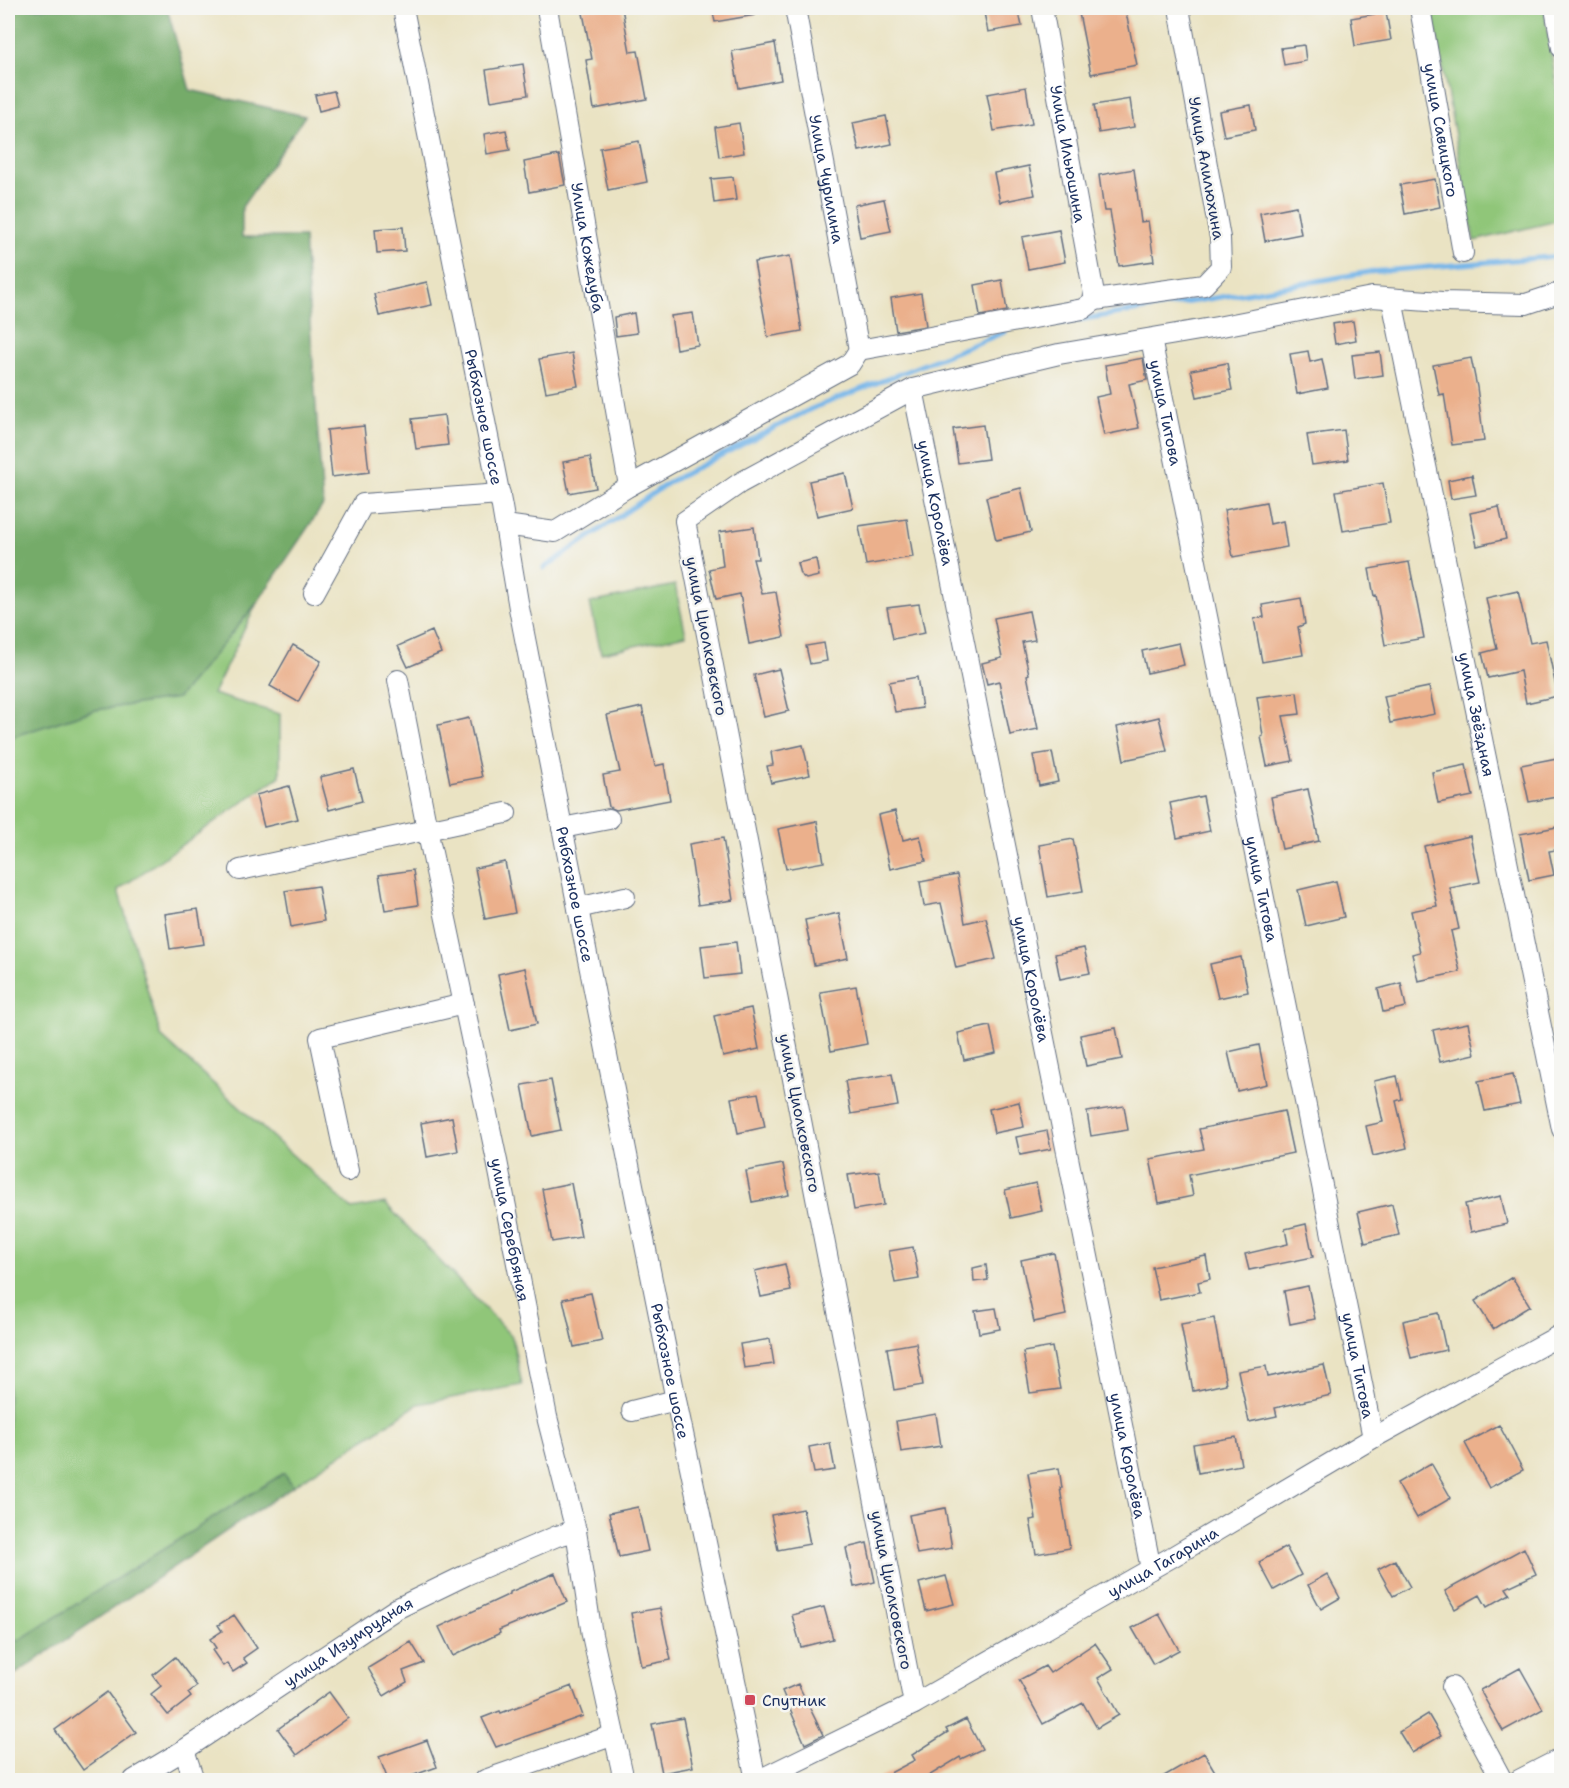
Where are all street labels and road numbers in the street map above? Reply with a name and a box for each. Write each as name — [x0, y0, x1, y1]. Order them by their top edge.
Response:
street label: улица Савицкого — [1419, 61, 1463, 199]
street label: Улица Ильюшина — [1045, 83, 1091, 224]
street label: Улица Алилюхина — [1184, 95, 1229, 241]
street label: Улица Чурилина — [804, 113, 849, 245]
street label: Улица Кожедуба — [566, 181, 609, 314]
street label: Рыбхозное шоссе — [460, 347, 507, 487]
street label: улица Титова — [1144, 358, 1186, 468]
street label: улица Королёва — [913, 438, 958, 568]
street label: улица Циолковского — [681, 555, 732, 717]
street label: улица Звёздная — [1453, 650, 1500, 779]
street label: Рыбхозное шоссе — [551, 825, 598, 964]
street label: улица Титова — [1241, 834, 1283, 944]
street label: улица Королёва — [1009, 914, 1054, 1044]
street label: улица Циолковского — [774, 1032, 825, 1194]
street label: улица Серебряная — [486, 1156, 534, 1303]
street label: Рыбхозное шоссе — [646, 1301, 694, 1441]
street label: улица Титова — [1337, 1310, 1379, 1420]
street label: улица Королёва — [1105, 1391, 1151, 1520]
street label: улица Циолковского — [866, 1509, 917, 1671]
street label: улица Гагарина — [1104, 1522, 1222, 1603]
street label: улица Изумрудная — [279, 1592, 417, 1692]

